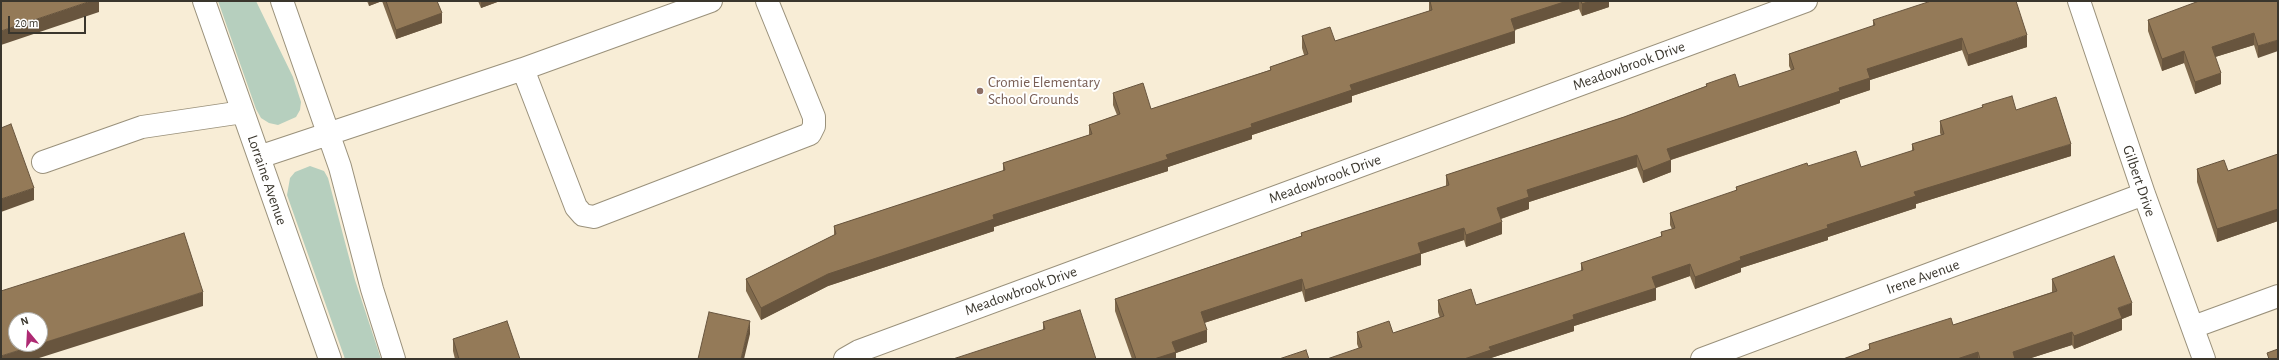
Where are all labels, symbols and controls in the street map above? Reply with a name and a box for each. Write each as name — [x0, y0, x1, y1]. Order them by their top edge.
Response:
scale bar — [10, 8, 88, 34]
text: 20 m — [15, 17, 38, 29]
street label: Meadowbrook Drive — [1570, 37, 1688, 95]
place label: Cromie Elementary School Grounds — [988, 73, 1100, 108]
marker: Cromie Elementary School Grounds — [975, 86, 985, 96]
street label: Lorraine Avenue — [243, 133, 291, 227]
street label: Gilbert Drive — [2118, 143, 2160, 219]
street label: Meadowbrook Drive — [1266, 150, 1384, 208]
street label: Irene Avenue — [1884, 255, 1962, 299]
street label: Meadowbrook Drive — [962, 262, 1080, 320]
north arrow — [8, 312, 48, 352]
text: N — [19, 315, 30, 327]

